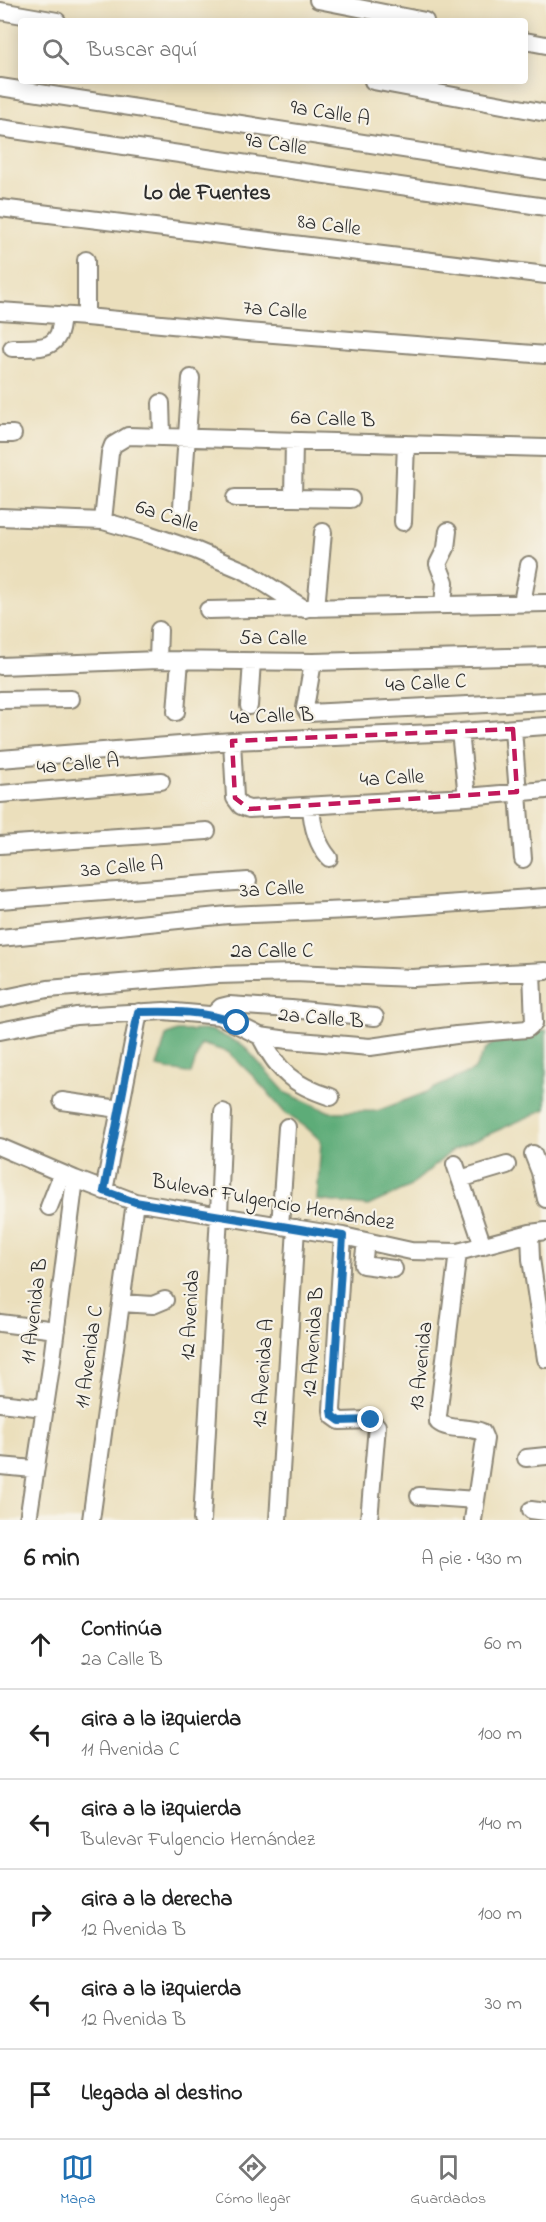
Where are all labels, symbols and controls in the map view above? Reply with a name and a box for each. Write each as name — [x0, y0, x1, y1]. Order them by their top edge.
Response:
search box — [18, 18, 528, 84]
icon: search — [39, 35, 72, 68]
text: Buscar aquí — [87, 35, 197, 67]
street label: 9a Calle A — [288, 93, 372, 135]
street label: 9a Calle — [243, 126, 309, 164]
district label: Lo de Fuentes — [143, 178, 271, 210]
street label: 8a Calle — [296, 207, 363, 245]
street label: 7a Calle — [242, 293, 309, 329]
street label: 6a Calle B — [290, 404, 376, 436]
street label: 6a Calle — [131, 493, 203, 542]
street label: 5a Calle — [239, 623, 308, 655]
street label: 4a Calle C — [385, 667, 467, 701]
street label: 4a Calle B — [230, 701, 314, 733]
street label: 4a Calle A — [35, 746, 121, 784]
street label: 4a Calle — [359, 762, 426, 796]
street label: 3a Calle A — [79, 849, 165, 887]
street label: 3a Calle — [239, 873, 306, 907]
street label: 2a Calle C — [230, 937, 314, 967]
street label: 2a Calle B — [277, 1000, 365, 1038]
route start — [223, 1009, 249, 1035]
street label: Bulevar Fulgencio Hernández — [148, 1167, 397, 1241]
street label: 11 Avenida B — [14, 1256, 56, 1366]
street label: 12 Avenida — [174, 1269, 208, 1361]
street label: 12 Avenida B — [295, 1286, 333, 1398]
street label: 11 Avenida C — [68, 1304, 112, 1410]
street label: 12 Avenida A — [245, 1318, 283, 1428]
street label: 13 Avenida — [402, 1320, 442, 1412]
route end — [357, 1406, 383, 1432]
text: 6 min — [24, 1540, 80, 1578]
text: A pie · 430 m — [421, 1545, 522, 1574]
text: Continúa — [81, 1614, 162, 1646]
icon: ahead — [24, 1628, 57, 1661]
text: 60 m — [484, 1630, 522, 1659]
text: 2a Calle B — [81, 1646, 163, 1675]
text: Gira a la izquierda — [81, 1704, 241, 1736]
icon: left — [24, 1718, 57, 1751]
text: 100 m — [478, 1720, 522, 1749]
text: 11 Avenida C — [81, 1736, 180, 1765]
text: Gira a la izquierda — [81, 1794, 241, 1826]
icon: left — [24, 1808, 57, 1841]
text: 140 m — [478, 1810, 522, 1839]
text: Bulevar Fulgencio Hernández — [81, 1826, 315, 1855]
text: Gira a la derecha — [81, 1884, 232, 1916]
icon: right — [24, 1898, 57, 1931]
text: 100 m — [478, 1900, 522, 1929]
text: 12 Avenida B — [81, 1916, 186, 1945]
text: Gira a la izquierda — [81, 1974, 241, 2006]
icon: left — [24, 1988, 57, 2021]
text: 30 m — [485, 1990, 522, 2019]
text: 12 Avenida B — [81, 2006, 186, 2035]
icon: arrive — [24, 2078, 57, 2111]
text: Llegada al destino — [81, 2078, 242, 2110]
tab: Mapa — [60, 2151, 96, 2211]
tab: Cómo llegar — [215, 2151, 291, 2211]
tab: Guardados — [410, 2151, 486, 2211]

